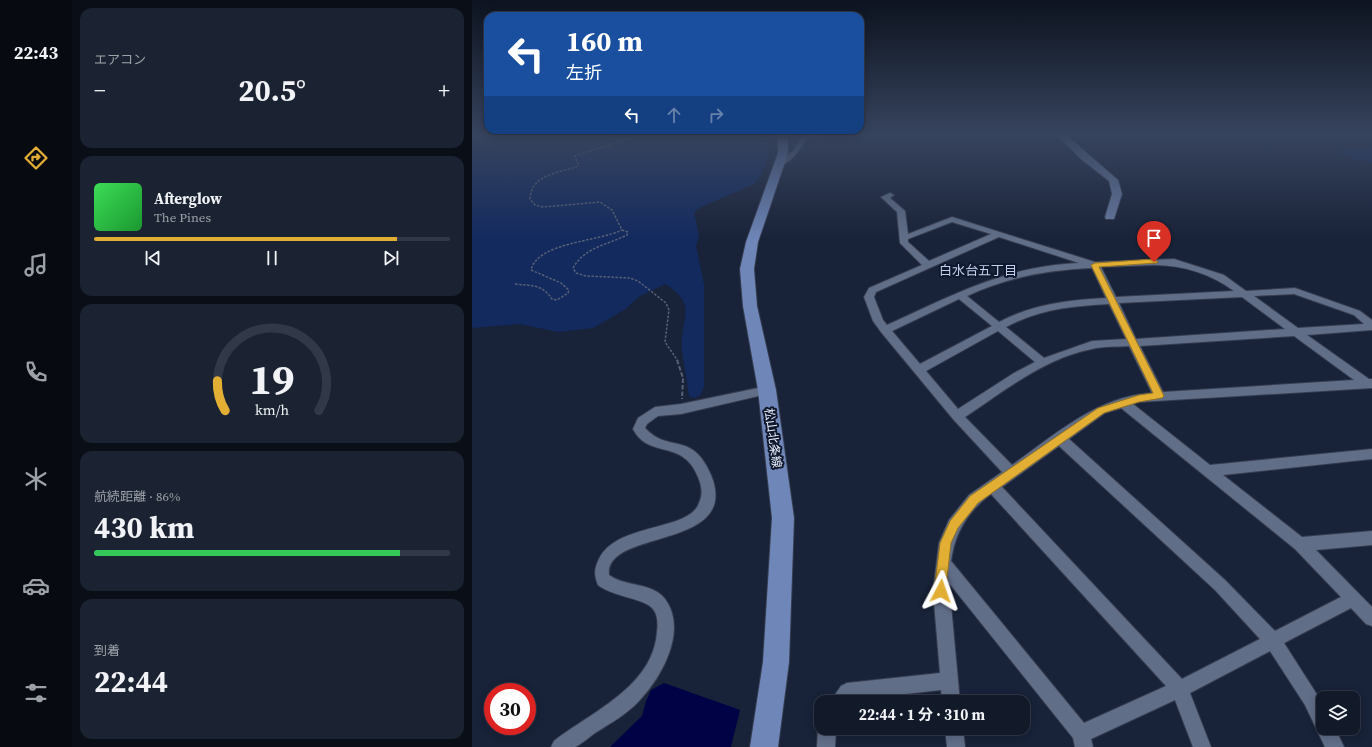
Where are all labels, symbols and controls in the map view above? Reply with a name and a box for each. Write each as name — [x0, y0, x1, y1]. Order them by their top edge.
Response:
text: 160 m — [566, 22, 643, 60]
icon: left — [500, 28, 552, 80]
text: 22:43 — [14, 40, 58, 65]
text: エアコン — [94, 51, 146, 68]
text: 左折 — [566, 60, 602, 85]
text: 20.5° — [238, 70, 306, 111]
text: − — [94, 75, 106, 105]
text: + — [438, 75, 450, 105]
icon: left — [621, 104, 643, 126]
icon: ahead — [663, 104, 685, 126]
icon: right — [705, 104, 727, 126]
icon: directions — [22, 144, 50, 172]
text: Afterglow — [154, 188, 222, 209]
text: The Pines — [154, 209, 211, 226]
pin — [1137, 221, 1171, 262]
icon: arrive — [1143, 227, 1165, 249]
icon: previous — [142, 247, 164, 269]
icon: pause — [261, 247, 283, 269]
icon: next — [380, 247, 402, 269]
icon: music — [22, 251, 50, 279]
district label: 白水台五丁目 — [939, 262, 1017, 279]
text: 19 — [249, 351, 295, 408]
icon: phone — [22, 358, 50, 386]
text: km/h — [255, 400, 289, 420]
street label: 松山北条線 — [761, 407, 785, 469]
icon: climate — [22, 465, 50, 493]
text: 航続距離 · 86% — [94, 488, 180, 505]
text: 430 km — [94, 507, 194, 548]
position arrow — [920, 570, 962, 612]
icon: car — [22, 572, 50, 600]
text: 到着 — [94, 642, 120, 659]
text: 22:44 — [94, 661, 168, 702]
icon: filters — [22, 679, 50, 707]
speed limit sign: 30 — [484, 683, 536, 735]
map controls — [1316, 691, 1360, 735]
button: layers — [1316, 691, 1360, 735]
text: 22:44 · 1 分 · 310 m — [859, 704, 985, 725]

